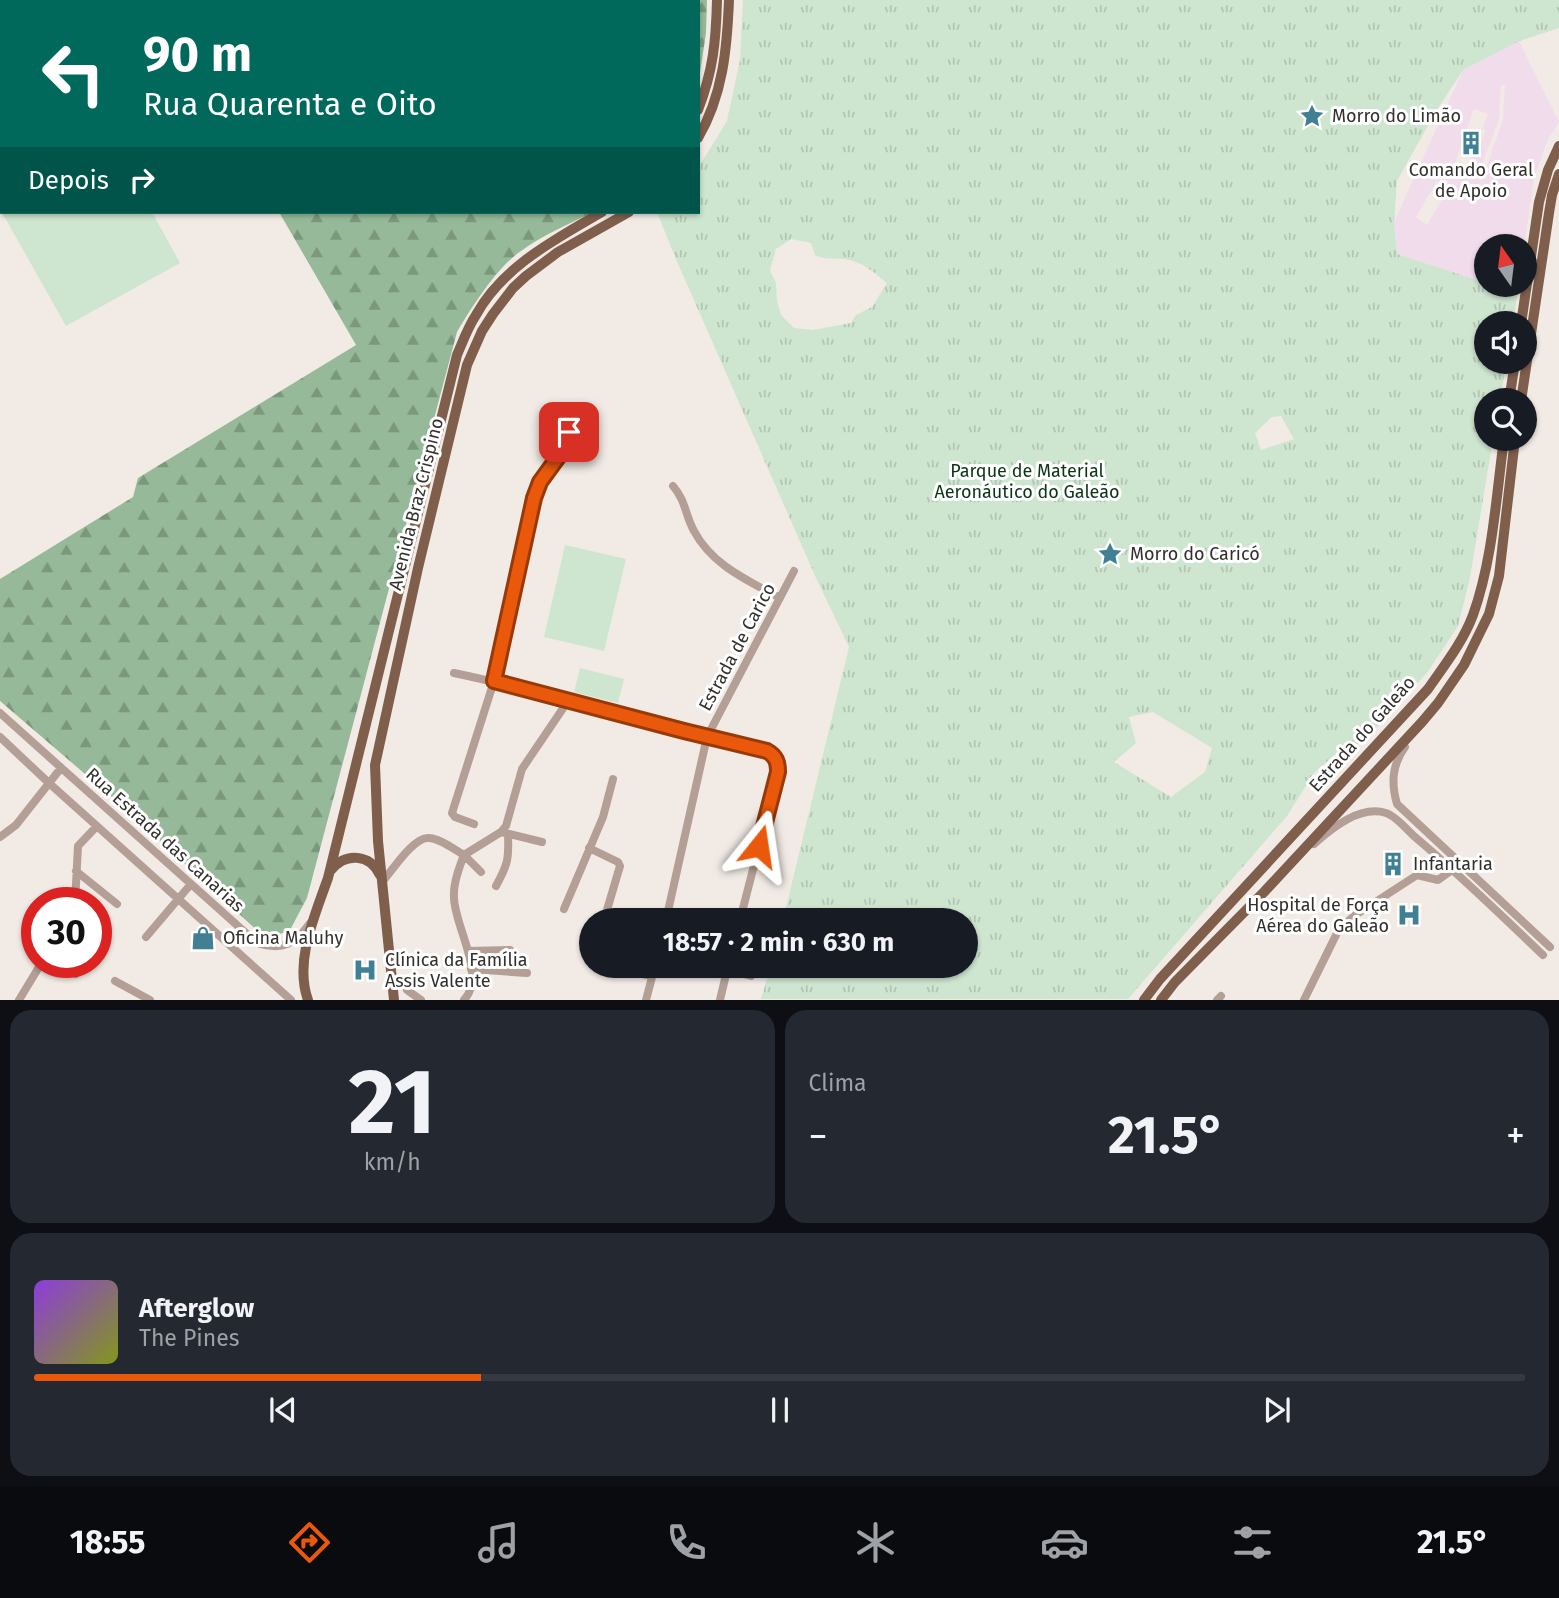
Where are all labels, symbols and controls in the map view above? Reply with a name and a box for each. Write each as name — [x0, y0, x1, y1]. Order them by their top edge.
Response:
text: 90 m — [143, 25, 252, 84]
icon: left — [28, 28, 119, 119]
text: Rua Quarenta e Oito — [143, 85, 437, 123]
place icon: Morro do Limão — [1298, 102, 1326, 130]
place label: Morro do Limão — [1332, 105, 1461, 127]
building icon: Comando Geral de Apoio — [1457, 129, 1485, 157]
place label: Comando Geral de Apoio — [1409, 159, 1533, 202]
icon: right — [123, 161, 161, 199]
text: Depois — [28, 165, 109, 196]
north arrow — [1474, 234, 1536, 298]
map controls — [1474, 234, 1537, 451]
button: sound — [1474, 311, 1537, 374]
button: search — [1474, 388, 1537, 451]
pin — [539, 402, 599, 462]
icon: arrive — [550, 413, 588, 451]
street label: Avenida Braz Crispino — [384, 416, 448, 592]
park label: Parque de Material Aeronáutico do Galeão — [934, 460, 1120, 503]
place icon: Morro do Caricó — [1096, 540, 1124, 568]
place label: Morro do Caricó — [1130, 543, 1260, 565]
street label: Estrada de Carico — [694, 579, 780, 715]
street label: Estrada do Galeão — [1304, 672, 1420, 796]
street label: Rua Estrada das Canarias — [81, 763, 249, 917]
position arrow — [722, 809, 796, 883]
building icon: Infantaria — [1379, 850, 1407, 878]
place label: Infantaria — [1413, 853, 1493, 875]
speed limit sign: 30 — [21, 887, 112, 978]
place label: Hospital de Força Aérea do Galeão — [1247, 894, 1389, 937]
hospital icon: Hospital de Força Aérea do Galeão — [1395, 901, 1423, 929]
shop icon: Oficina Maluhy — [189, 924, 217, 952]
place label: Oficina Maluhy — [223, 927, 343, 949]
text: 18:57 · 2 min · 630 m — [663, 927, 894, 958]
place label: Clínica da Família Assis Valente — [385, 949, 528, 992]
hospital icon: Clínica da Família Assis Valente — [351, 956, 379, 984]
text: 21 — [349, 1048, 436, 1157]
text: Clima — [809, 1069, 867, 1097]
text: 21.5° — [1108, 1104, 1225, 1167]
text: − — [809, 1113, 828, 1159]
text: + — [1506, 1113, 1525, 1159]
text: km/h — [364, 1148, 421, 1176]
text: Afterglow — [139, 1293, 254, 1324]
text: The Pines — [139, 1324, 240, 1352]
icon: previous — [264, 1391, 302, 1429]
icon: pause — [761, 1391, 799, 1429]
icon: next — [1258, 1391, 1296, 1429]
icon: directions — [285, 1518, 334, 1567]
icon: music — [474, 1518, 523, 1567]
icon: phone — [662, 1518, 711, 1567]
icon: climate — [851, 1518, 900, 1567]
icon: car — [1040, 1518, 1089, 1567]
icon: filters — [1228, 1518, 1277, 1567]
text: 18:55 — [70, 1523, 145, 1561]
text: 21.5° — [1417, 1523, 1489, 1561]

